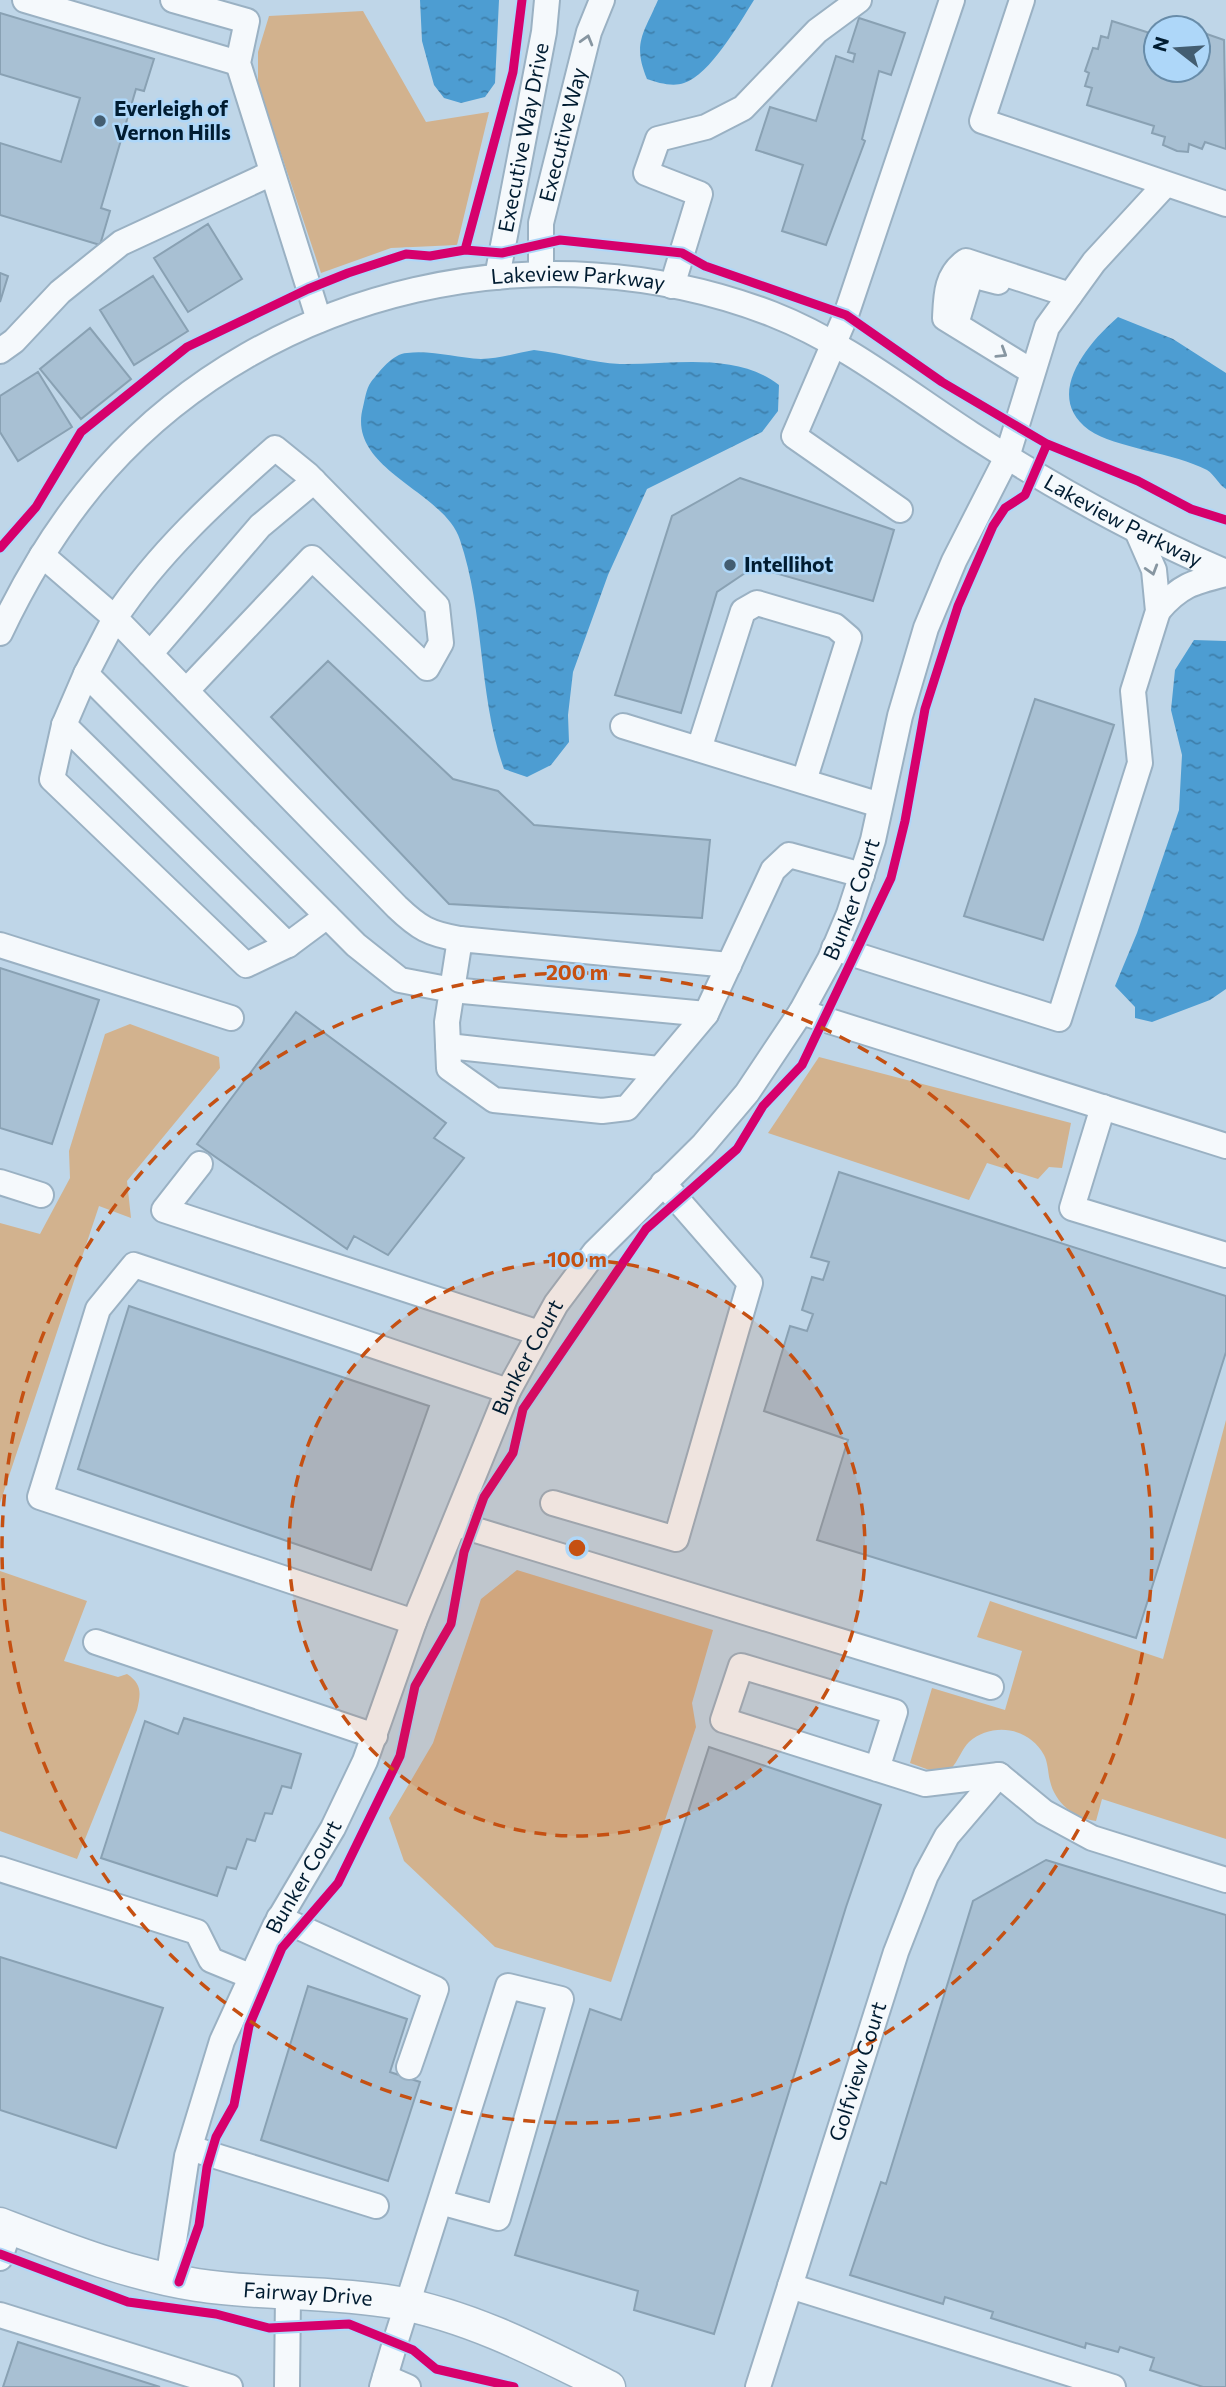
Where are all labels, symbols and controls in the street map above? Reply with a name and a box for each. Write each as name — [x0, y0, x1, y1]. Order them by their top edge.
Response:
north arrow — [1142, 14, 1212, 84]
one-way arrow — [579, 34, 593, 46]
text: N — [1147, 34, 1173, 54]
street label: Executive Way Drive — [492, 40, 553, 234]
street label: Executive Way — [533, 64, 591, 204]
place label: Everleigh of Vernon Hills — [114, 95, 231, 144]
marker: Everleigh of Vernon Hills — [92, 113, 108, 129]
street label: Lakeview Parkway — [490, 260, 667, 295]
one-way arrow — [994, 344, 1007, 357]
street label: Lakeview Parkway — [1040, 468, 1207, 571]
place label: Intellihot — [744, 551, 834, 576]
marker: Intellihot — [722, 557, 738, 573]
one-way arrow — [1143, 563, 1158, 575]
street label: Bunker Court — [817, 835, 884, 963]
text: 200 m — [546, 959, 608, 984]
text: 100 m — [547, 1246, 607, 1271]
street label: Bunker Court — [486, 1294, 567, 1418]
centre of rings — [565, 1536, 589, 1560]
street label: Bunker Court — [259, 1816, 346, 1937]
street label: Golfview Court — [823, 1998, 891, 2144]
street label: Fairway Drive — [243, 2276, 374, 2310]

